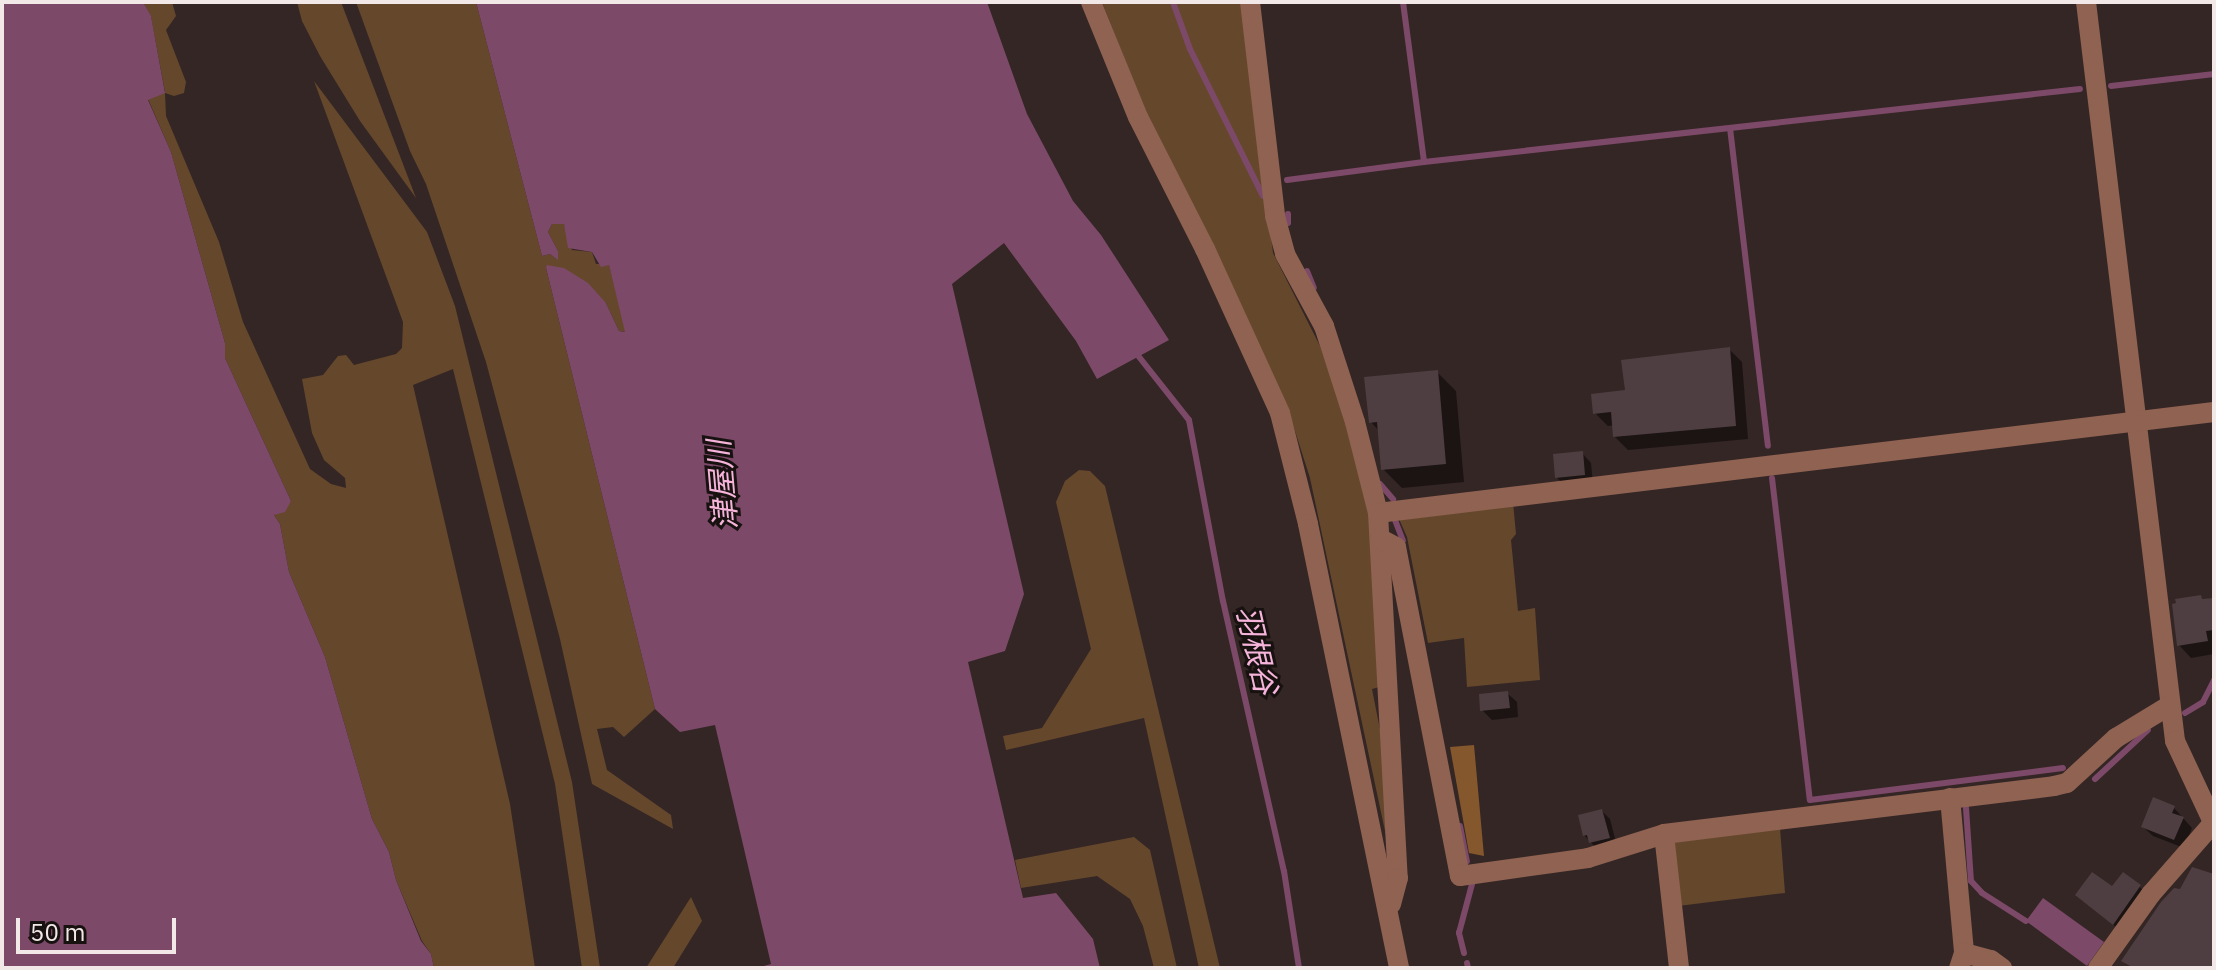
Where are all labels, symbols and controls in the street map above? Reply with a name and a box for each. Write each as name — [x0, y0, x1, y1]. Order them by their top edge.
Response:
water label: 津屋川 — [700, 439, 744, 531]
water label: 羽根谷 — [1229, 602, 1285, 698]
scale bar — [20, 902, 180, 952]
text: 50 m — [30, 916, 85, 948]

